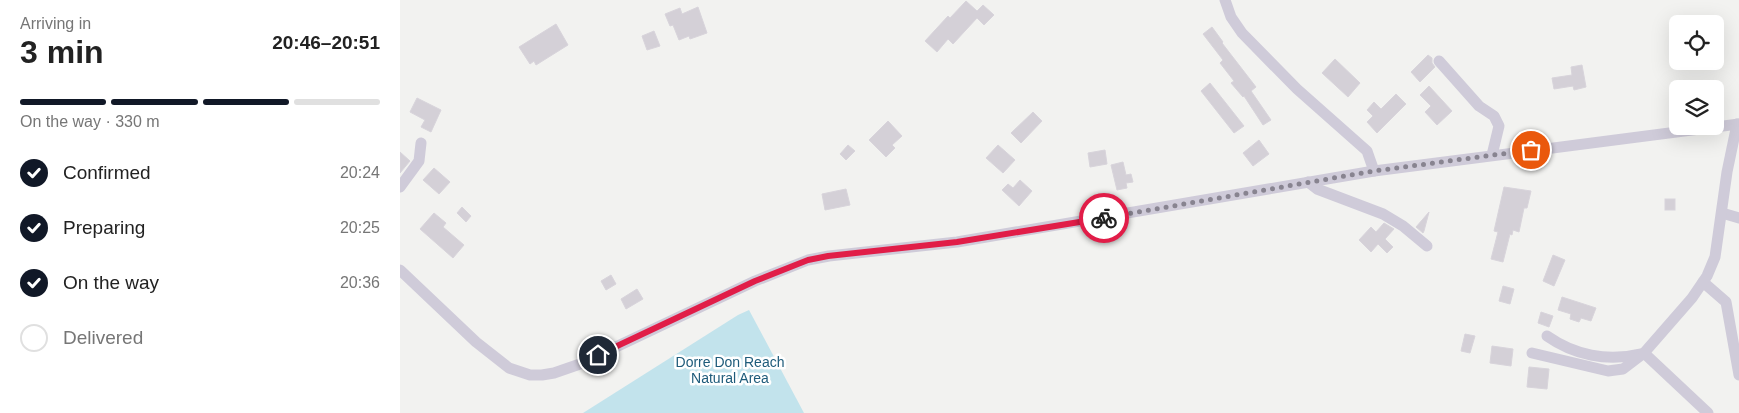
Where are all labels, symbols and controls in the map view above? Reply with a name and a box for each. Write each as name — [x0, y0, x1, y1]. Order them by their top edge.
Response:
text: Arriving in — [20, 15, 91, 32]
map controls — [1669, 15, 1724, 135]
button: locate — [1669, 15, 1724, 70]
text: 20:46–20:51 — [272, 32, 380, 53]
text: 3 min — [20, 34, 104, 70]
button: layers — [1669, 80, 1724, 135]
text: On the way · 330 m — [20, 113, 160, 130]
pin — [1510, 129, 1552, 171]
icon: bag — [1517, 136, 1545, 164]
icon: check — [20, 159, 48, 187]
text: Confirmed — [63, 162, 151, 183]
text: 20:24 — [340, 164, 380, 181]
courier — [1079, 193, 1129, 243]
icon: bike — [1090, 204, 1118, 232]
icon: check — [20, 214, 48, 242]
text: Preparing — [63, 217, 145, 238]
text: 20:25 — [340, 219, 380, 236]
icon: check — [20, 269, 48, 297]
text: On the way — [63, 272, 159, 293]
text: 20:36 — [340, 274, 380, 291]
text: Delivered — [63, 327, 143, 348]
pin — [577, 334, 619, 376]
icon: home — [584, 341, 612, 369]
park label: Dorre Don Reach Natural Area — [676, 354, 784, 386]

